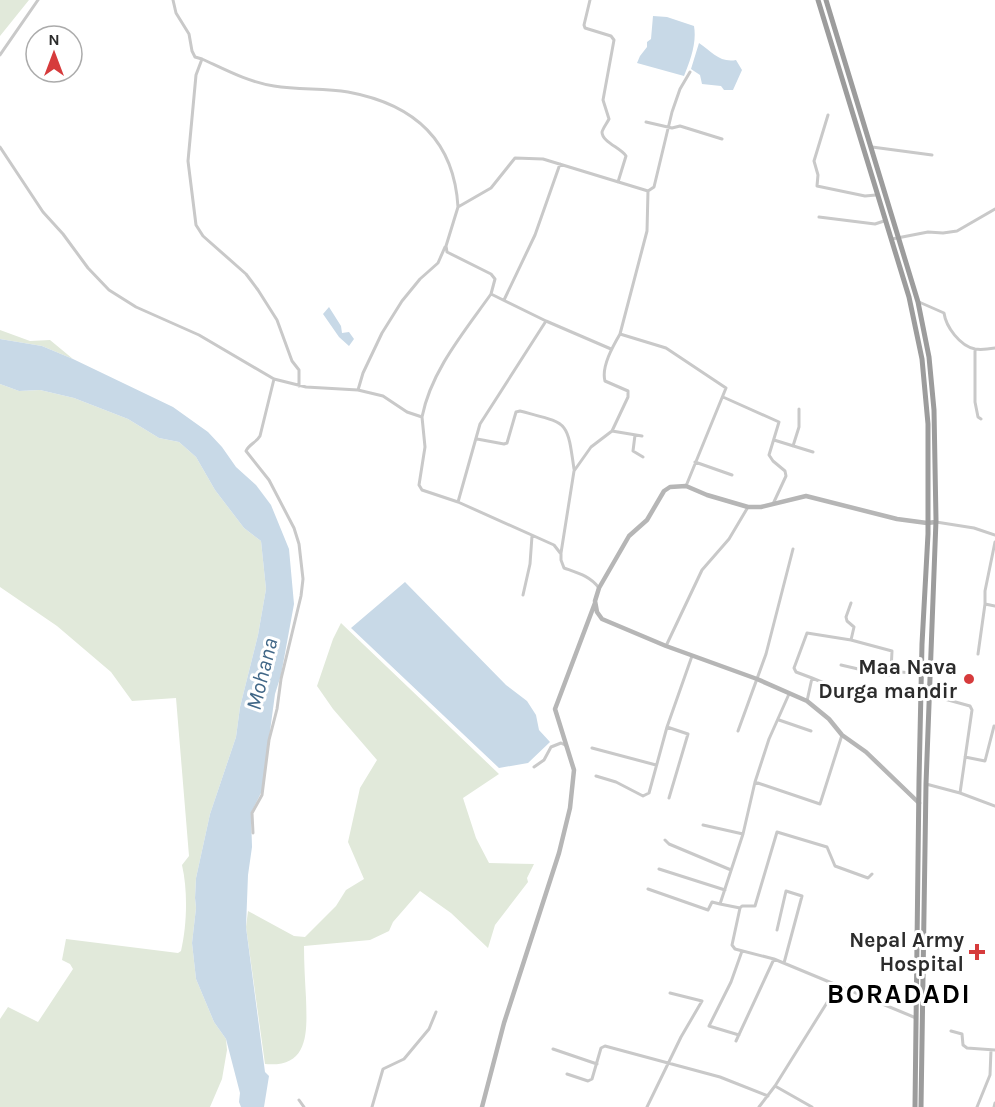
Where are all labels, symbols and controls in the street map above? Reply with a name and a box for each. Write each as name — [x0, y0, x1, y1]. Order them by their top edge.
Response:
north arrow — [24, 24, 84, 84]
text: N — [48, 30, 60, 49]
water label: Mohana — [240, 635, 284, 713]
place label: Maa Nava Durga mandir — [818, 655, 958, 703]
marker: Maa Nava Durga mandir — [962, 672, 976, 686]
place label: Nepal Army Hospital — [849, 928, 964, 976]
marker: Nepal Army Hospital — [968, 943, 986, 961]
district label: BORADADI — [827, 978, 971, 1010]

